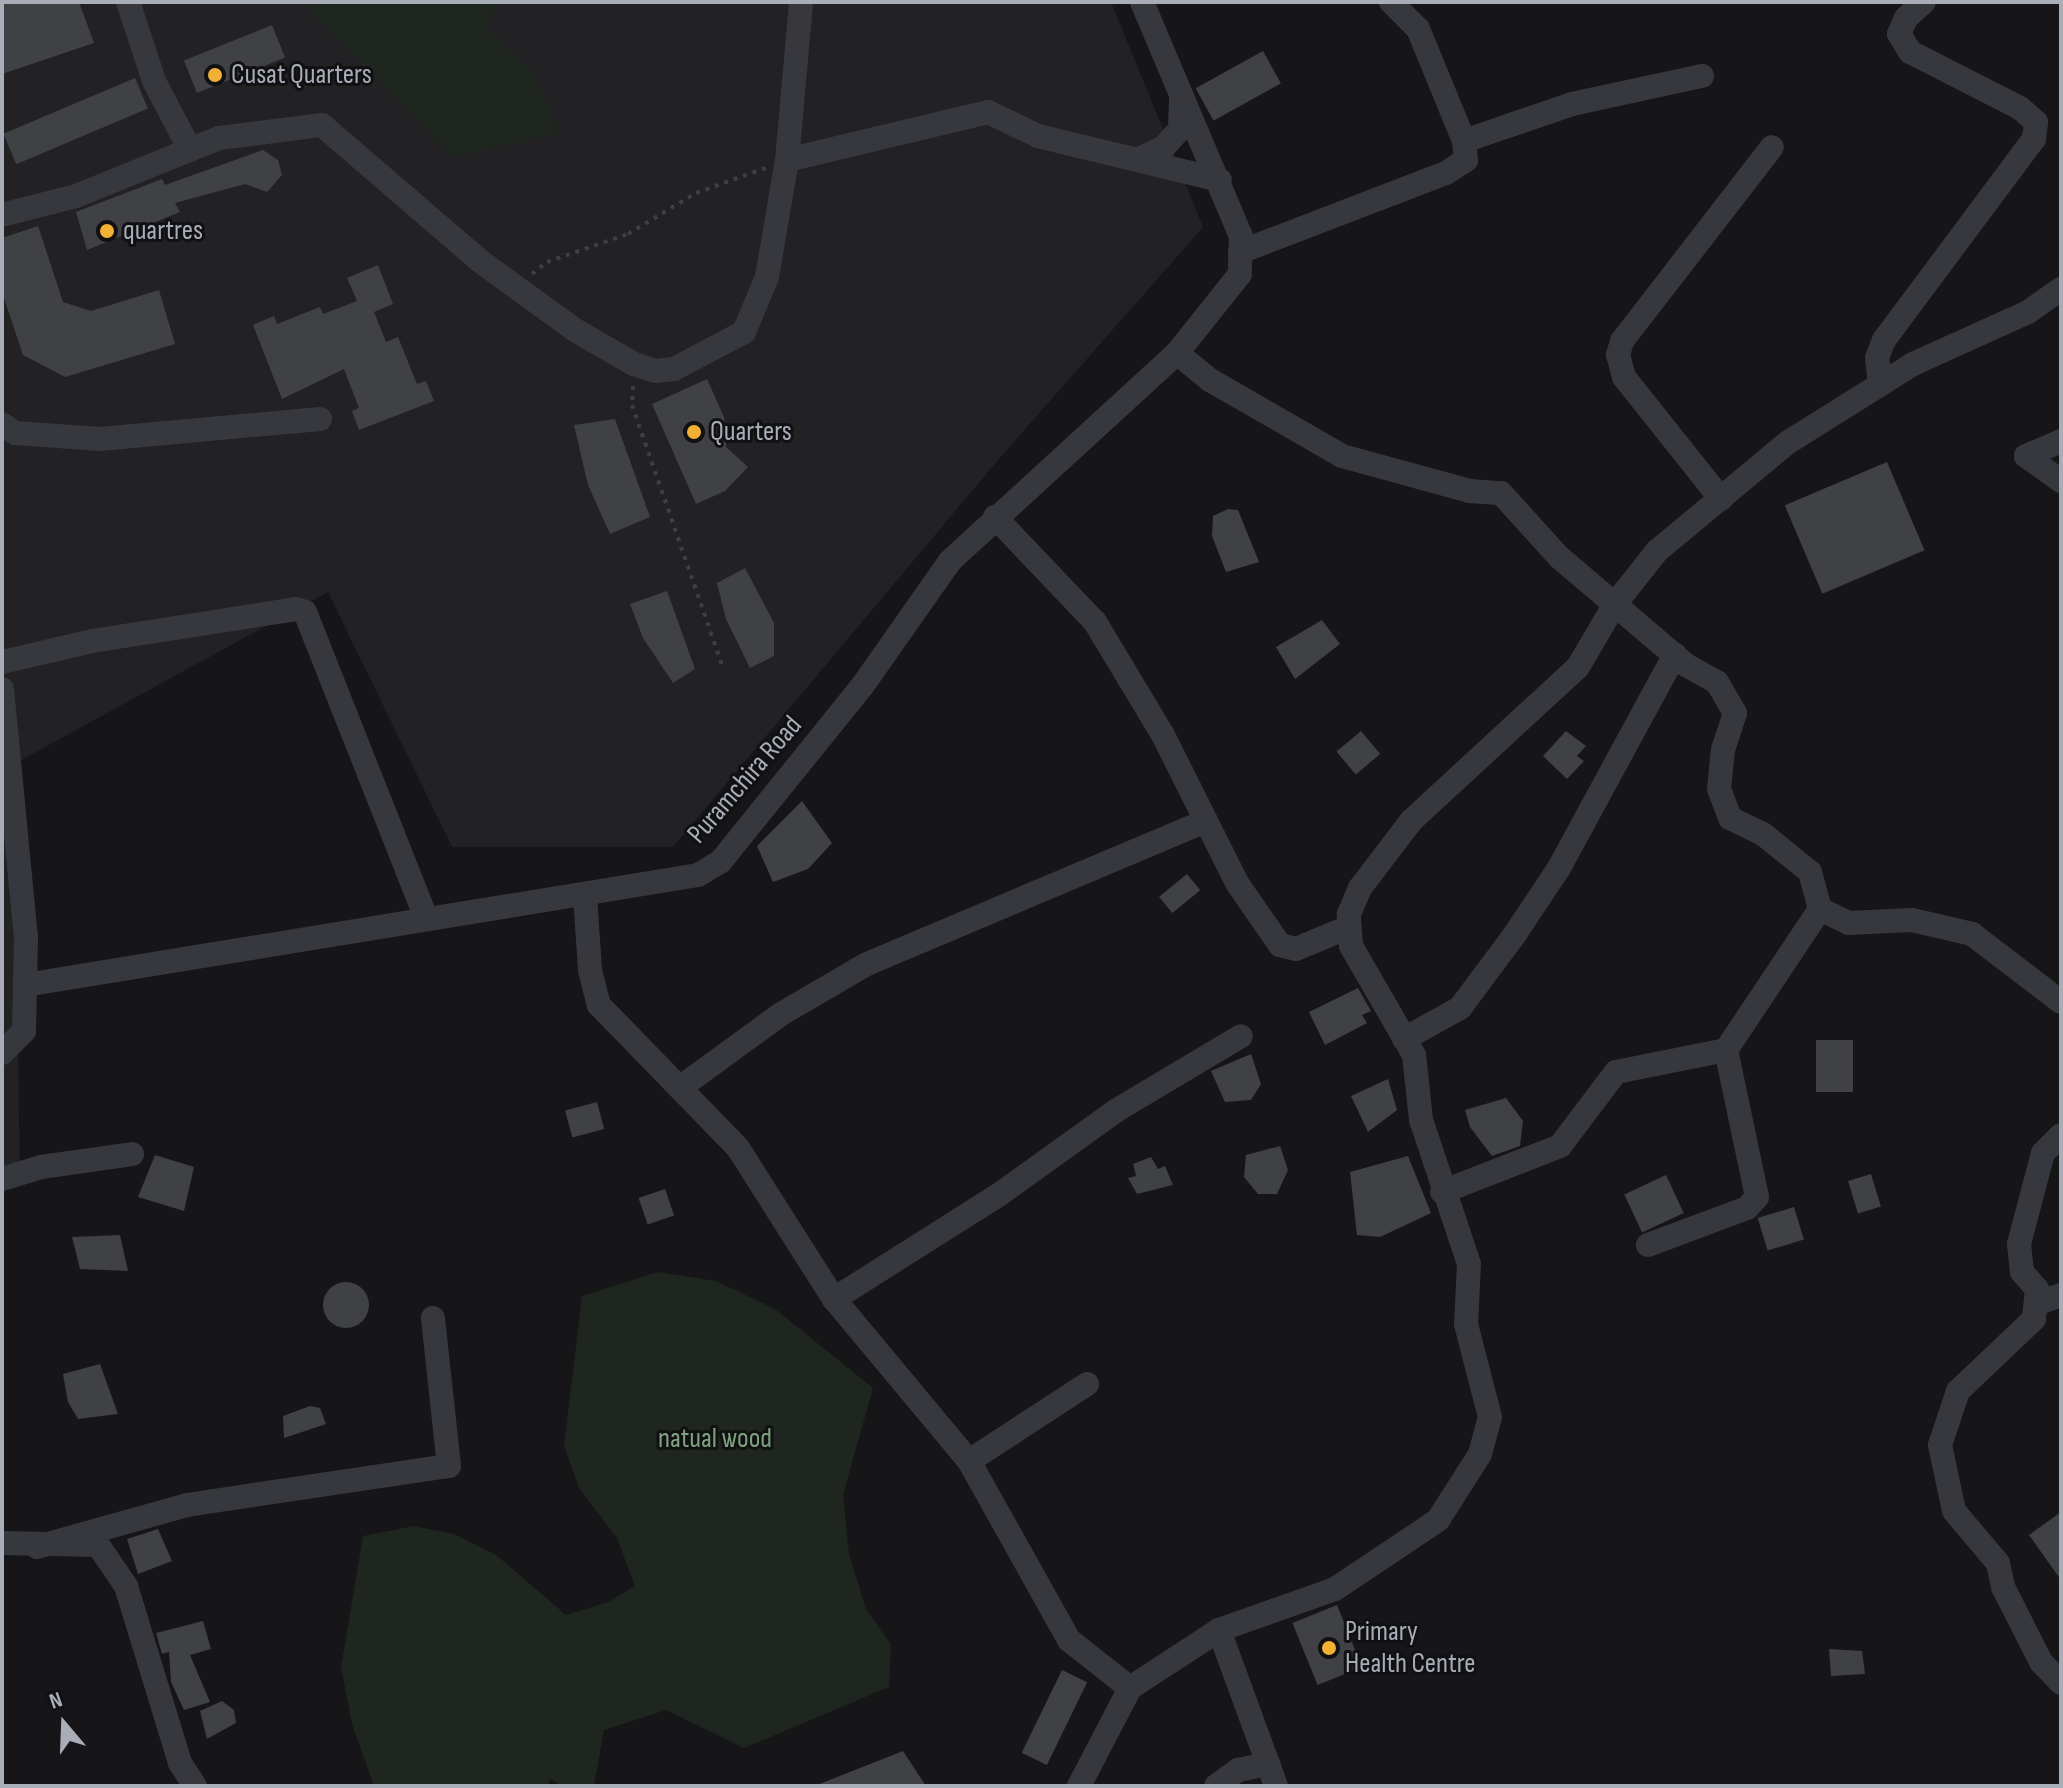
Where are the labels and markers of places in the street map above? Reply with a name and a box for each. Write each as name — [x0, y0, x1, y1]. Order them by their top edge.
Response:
place label: Cusat Quarters — [231, 58, 372, 92]
marker: Cusat Quarters — [206, 66, 224, 84]
place label: quartres — [123, 214, 203, 248]
marker: quartres — [98, 222, 116, 240]
place label: Quarters — [710, 415, 792, 449]
marker: Quarters — [685, 423, 703, 441]
place label: Primary Health Centre — [1345, 1615, 1476, 1681]
marker: Primary Health Centre — [1320, 1639, 1338, 1657]

